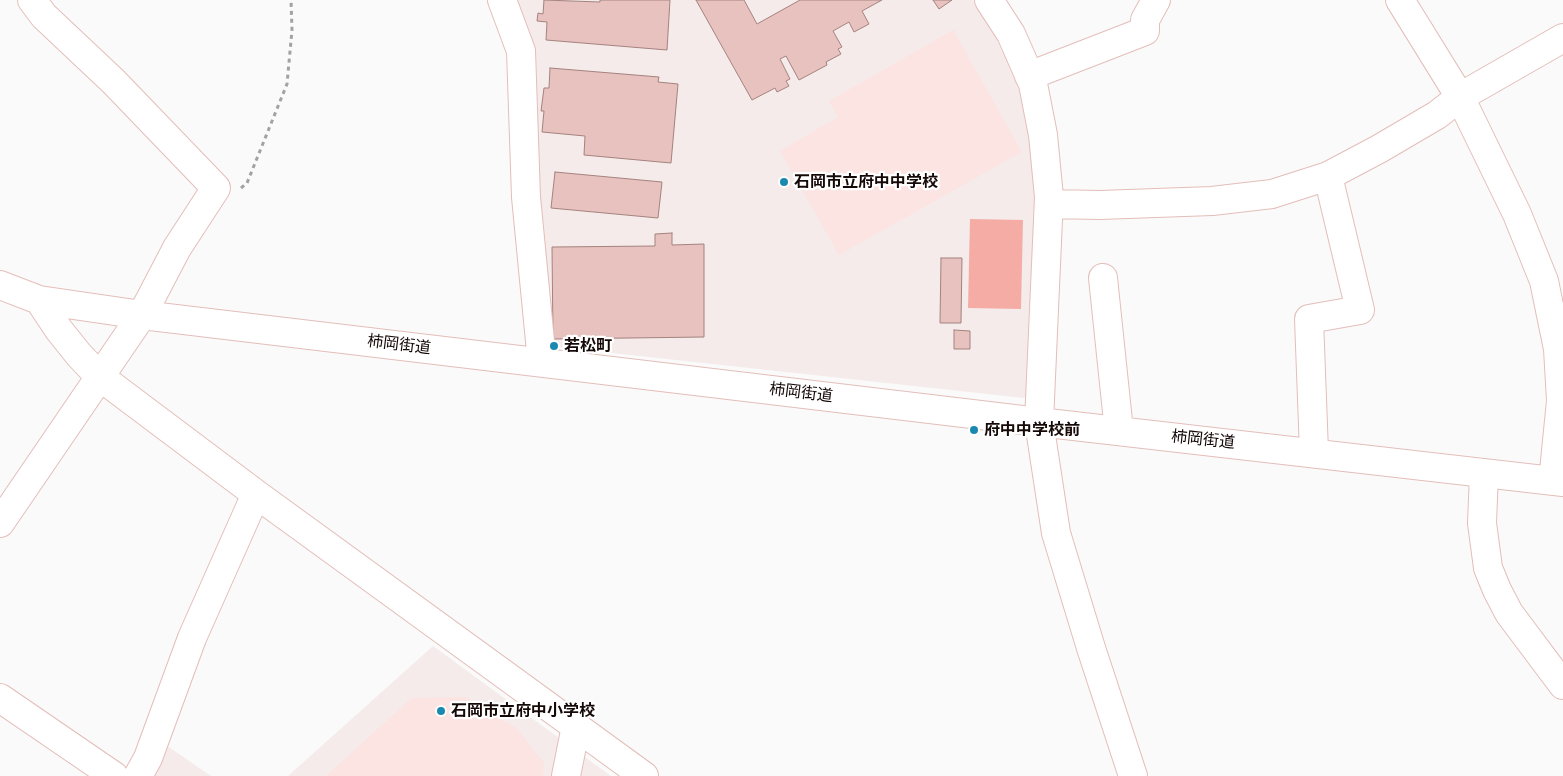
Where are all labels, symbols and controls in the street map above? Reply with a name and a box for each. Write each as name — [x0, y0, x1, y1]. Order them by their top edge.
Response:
place label: 石岡市立府中中学校 — [794, 172, 938, 192]
marker: 石岡市立府中中学校 — [778, 176, 790, 188]
street label: 柿岡街道 — [366, 332, 432, 358]
place label: 若松町 — [564, 336, 612, 356]
marker: 若松町 — [548, 340, 560, 352]
street label: 柿岡街道 — [768, 380, 834, 406]
place label: 府中中学校前 — [984, 420, 1080, 440]
marker: 府中中学校前 — [968, 424, 980, 436]
street label: 柿岡街道 — [1170, 427, 1236, 453]
place label: 石岡市立府中小学校 — [451, 701, 595, 721]
marker: 石岡市立府中小学校 — [435, 705, 447, 717]

